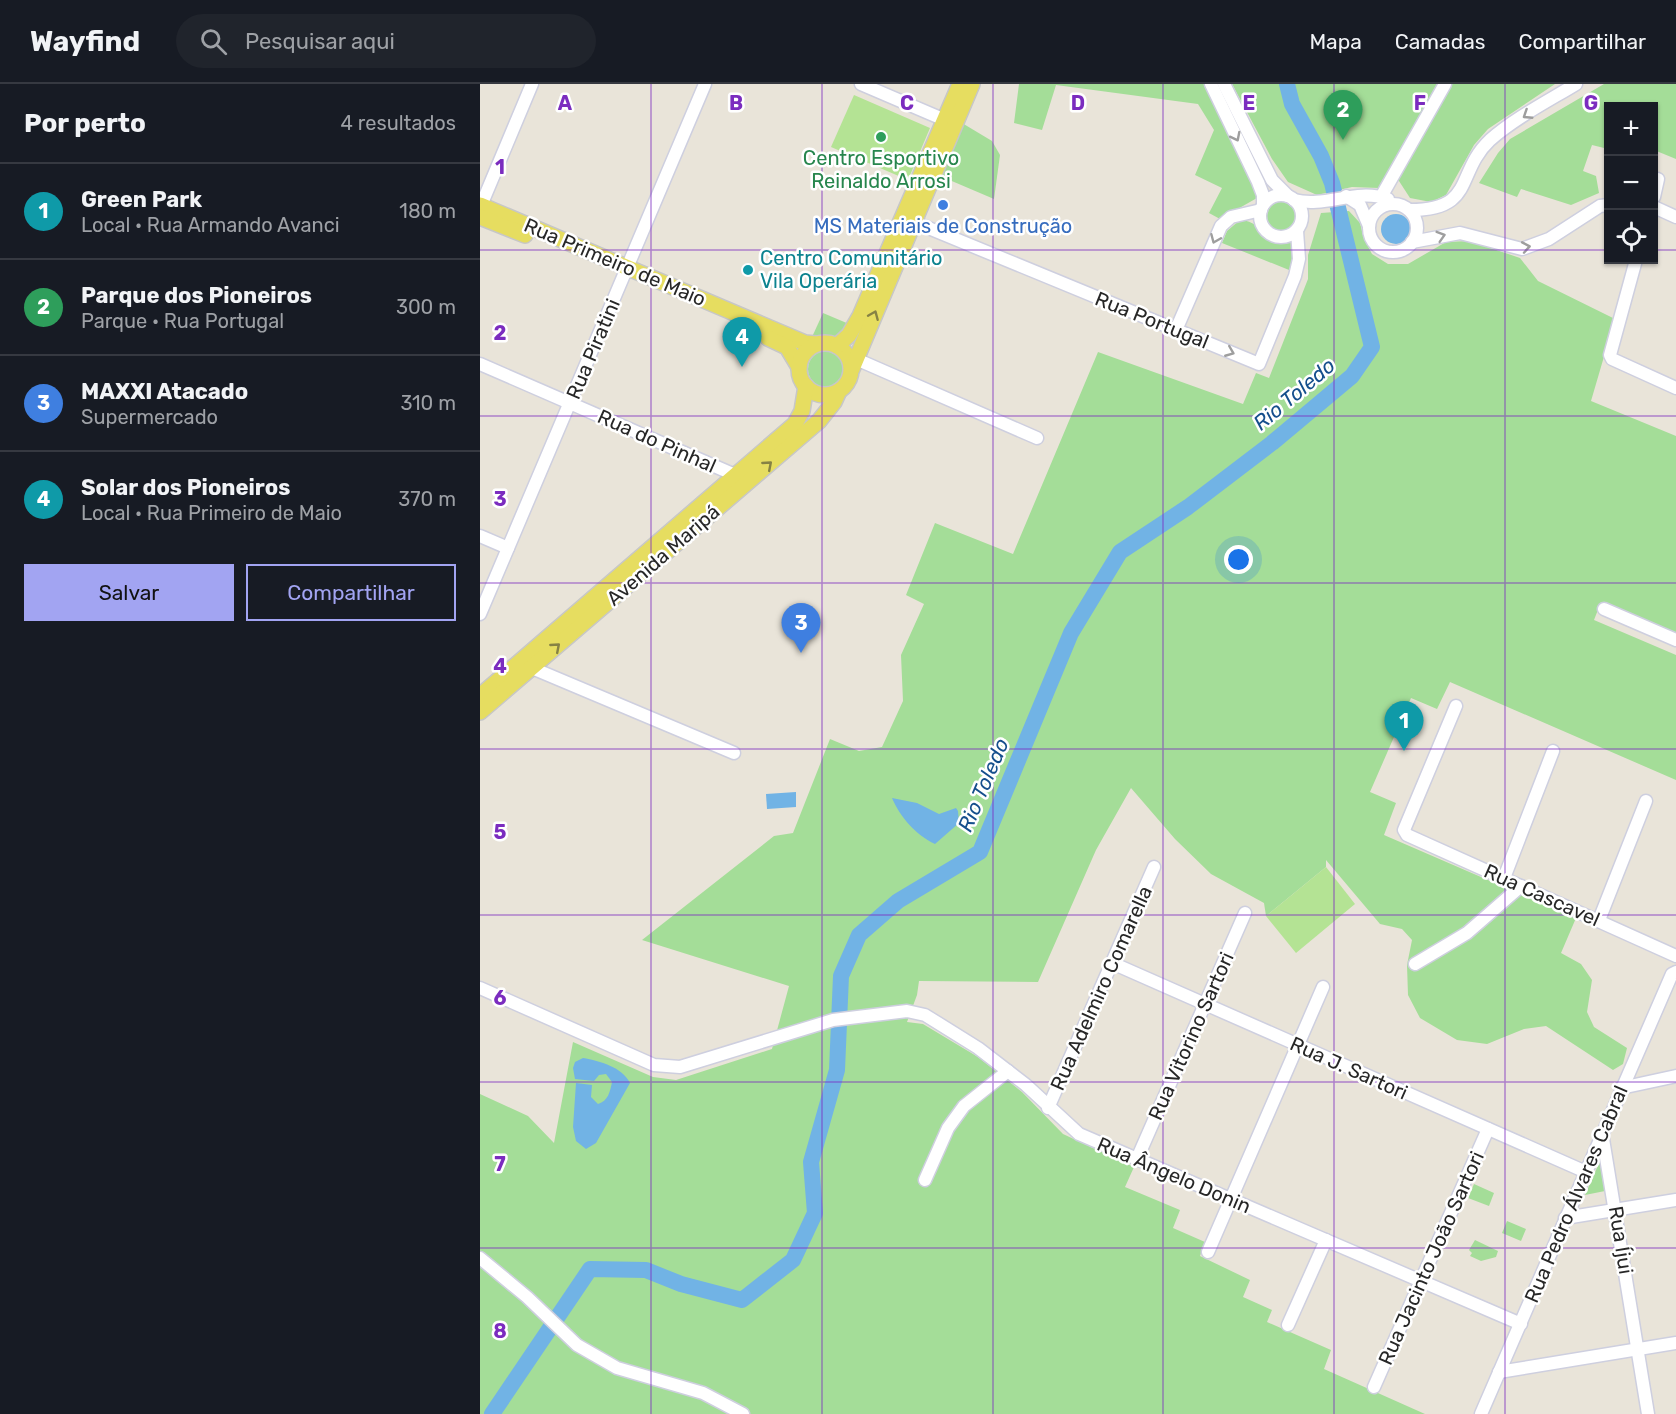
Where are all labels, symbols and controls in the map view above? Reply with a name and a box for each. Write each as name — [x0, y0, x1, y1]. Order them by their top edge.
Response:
search box — [176, 14, 596, 68]
text: Wayfind — [30, 25, 140, 58]
icon: search — [197, 25, 230, 58]
text: Pesquisar aqui — [245, 28, 395, 55]
text: Mapa — [1309, 29, 1362, 54]
text: Camadas — [1395, 29, 1485, 54]
text: Compartilhar — [1518, 29, 1646, 54]
text: A — [558, 91, 573, 115]
text: B — [729, 91, 743, 115]
text: C — [900, 91, 914, 115]
text: D — [1071, 91, 1085, 115]
text: E — [1243, 91, 1255, 115]
pin: 2 — [1324, 91, 1362, 140]
text: F — [1414, 91, 1426, 115]
text: G — [1584, 91, 1598, 115]
map controls — [1604, 102, 1658, 264]
button: + — [1604, 102, 1658, 156]
text: Por perto — [24, 108, 146, 139]
one-way arrow — [1522, 108, 1533, 119]
text: 4 resultados — [341, 111, 456, 135]
marker: Centro Esportivo Reinaldo Arrosi — [874, 130, 888, 144]
one-way arrow — [1229, 130, 1240, 141]
place label: Centro Esportivo Reinaldo Arrosi — [803, 146, 959, 193]
text: 1 — [495, 155, 505, 179]
button: − — [1604, 156, 1658, 210]
text: Green Park — [81, 186, 202, 213]
marker: MS Materiais de Construção — [936, 198, 950, 212]
text: 1 — [39, 199, 48, 223]
text: 180 m — [399, 199, 456, 223]
button: locate — [1604, 210, 1658, 264]
text: Local · Rua Armando Avanci — [81, 213, 340, 237]
street label: Rua Primeiro de Maio — [520, 213, 710, 311]
place label: MS Materiais de Construção — [814, 214, 1072, 238]
one-way arrow — [1435, 231, 1446, 243]
one-way arrow — [1211, 232, 1223, 243]
one-way arrow — [1521, 241, 1531, 253]
place label: Centro Comunitário Vila Operária — [760, 246, 942, 293]
marker: Centro Comunitário Vila Operária — [741, 263, 755, 277]
text: Parque dos Pioneiros — [81, 282, 312, 309]
street label: Rua Portugal — [1092, 286, 1212, 354]
text: 2 — [37, 295, 50, 319]
text: 300 m — [396, 295, 456, 319]
street label: Rua Piratini — [561, 295, 625, 403]
text: Parque · Rua Portugal — [81, 309, 284, 333]
one-way arrow — [867, 310, 879, 321]
pin: 4 — [722, 318, 762, 367]
text: 2 — [494, 321, 507, 345]
one-way arrow — [1224, 345, 1235, 357]
water label: Rio Toledo — [1248, 353, 1340, 435]
text: MAXXI Atacado — [81, 378, 248, 405]
text: 3 — [37, 391, 50, 415]
text: 310 m — [400, 391, 456, 415]
street label: Rua do Pinhal — [594, 404, 720, 478]
text: Supermercado — [81, 405, 218, 429]
one-way arrow — [761, 461, 772, 472]
text: Solar dos Pioneiros — [81, 474, 290, 501]
text: 4 — [37, 487, 50, 511]
text: 370 m — [398, 487, 456, 511]
text: 3 — [493, 487, 507, 511]
street label: Avenida Maripá — [602, 499, 724, 611]
text: Local · Rua Primeiro de Maio — [81, 501, 342, 525]
your location — [1224, 545, 1253, 574]
button: Salvar — [24, 564, 234, 621]
button: Compartilhar — [246, 564, 456, 621]
pin: 3 — [782, 604, 820, 653]
one-way arrow — [549, 643, 560, 654]
text: 4 — [493, 654, 507, 678]
pin: 1 — [1384, 702, 1424, 751]
water label: Rio Toledo — [952, 734, 1014, 836]
text: 5 — [494, 820, 507, 844]
street label: Rua Cascavel — [1480, 859, 1604, 931]
street label: Rua Adelmiro Comarella — [1045, 882, 1157, 1094]
street label: Rua Vitorino Sartori — [1143, 948, 1239, 1124]
text: 6 — [493, 986, 507, 1010]
street label: Rua J. Sartori — [1287, 1031, 1411, 1105]
street label: Rua Pedro Álvares Cabral — [1519, 1082, 1633, 1306]
street label: Rua Ângelo Donin — [1093, 1132, 1255, 1218]
street label: Rua Jacinto João Sartori — [1373, 1148, 1489, 1368]
text: 7 — [494, 1152, 506, 1176]
street label: Rua Íjui — [1604, 1204, 1638, 1276]
text: 8 — [493, 1319, 507, 1343]

